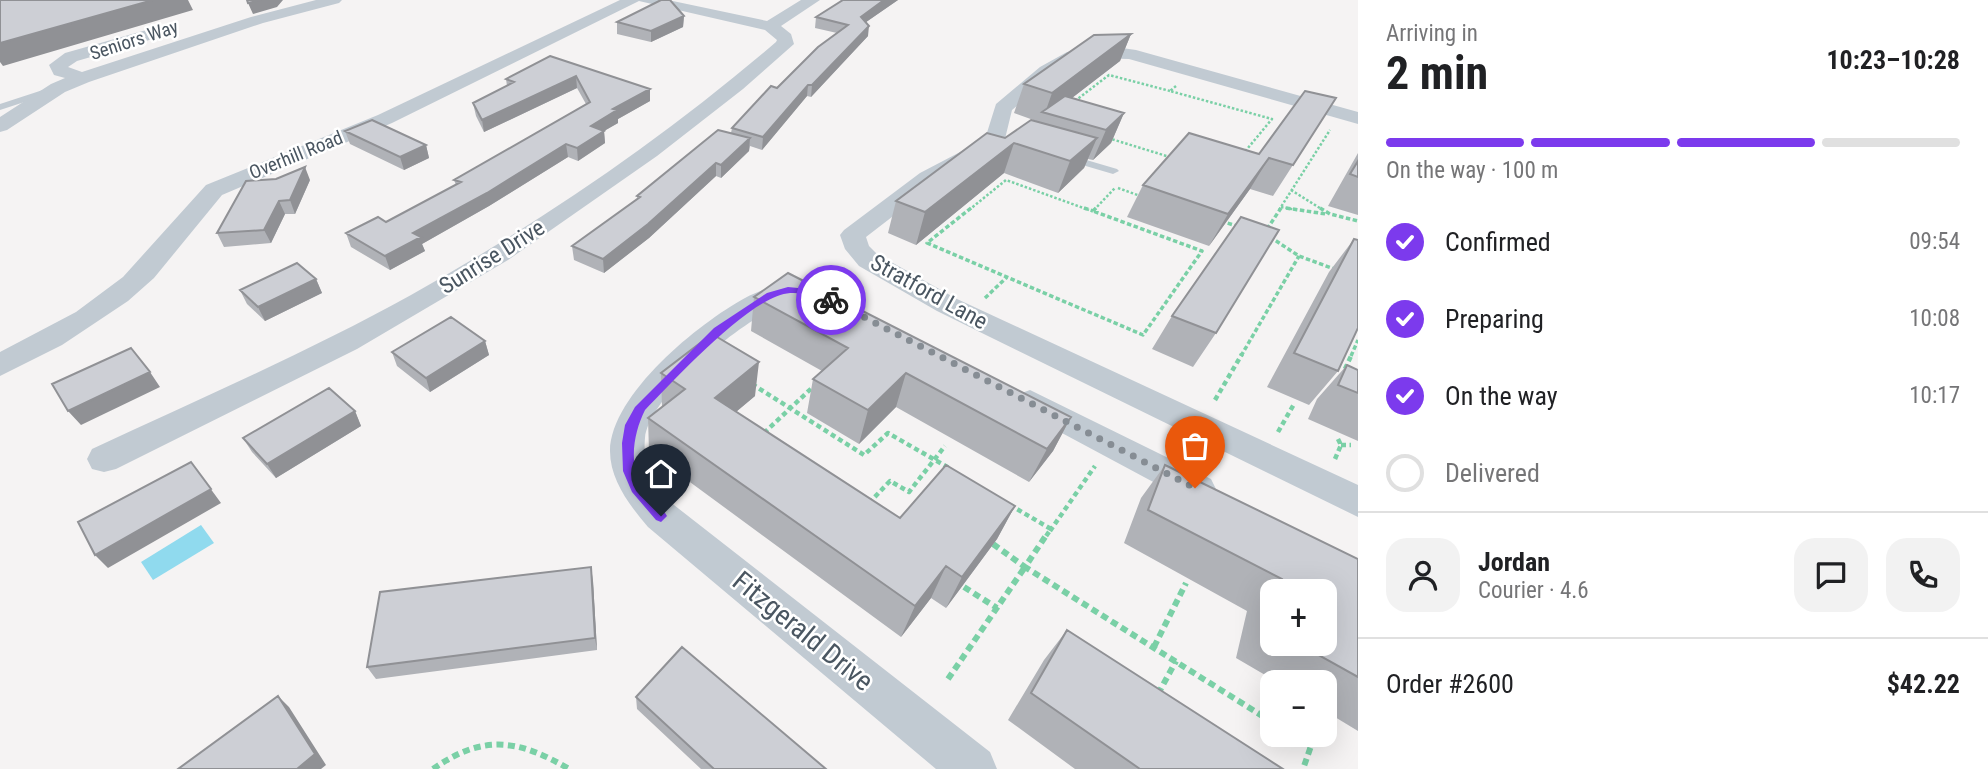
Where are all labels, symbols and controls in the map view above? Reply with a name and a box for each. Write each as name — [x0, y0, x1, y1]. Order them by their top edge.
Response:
street label: Seniors Way — [87, 15, 181, 65]
text: Arriving in — [1386, 20, 1478, 47]
text: 10:23–10:28 — [1826, 45, 1960, 75]
text: 2 min — [1386, 46, 1488, 100]
street label: Overhill Road — [246, 126, 346, 184]
text: On the way · 100 m — [1386, 157, 1558, 184]
street label: Sunrise Drive — [434, 214, 550, 300]
icon: check — [1386, 223, 1424, 261]
text: Confirmed — [1445, 227, 1551, 257]
text: 09:54 — [1909, 228, 1960, 255]
street label: Stratford Lane — [866, 249, 992, 335]
courier — [796, 265, 866, 335]
icon: bike — [812, 281, 850, 319]
icon: check — [1386, 300, 1424, 338]
text: Preparing — [1445, 304, 1544, 334]
text: 10:08 — [1909, 305, 1960, 332]
icon: check — [1386, 377, 1424, 415]
text: On the way — [1445, 381, 1558, 411]
text: 10:17 — [1909, 382, 1960, 409]
pin — [1165, 416, 1225, 488]
icon: bag — [1176, 427, 1214, 465]
pin — [631, 444, 691, 516]
icon: home — [642, 455, 680, 493]
text: Delivered — [1445, 458, 1540, 488]
button: person — [1386, 538, 1460, 612]
button: chat — [1794, 538, 1868, 612]
button: phone — [1886, 538, 1960, 612]
text: Jordan — [1478, 547, 1550, 577]
street label: Fitzgerald Drive — [726, 564, 880, 698]
text: Courier · 4.6 — [1478, 577, 1589, 604]
map controls — [1260, 579, 1337, 747]
button: + — [1260, 579, 1337, 656]
text: Order #2600 — [1386, 669, 1514, 699]
text: $42.22 — [1887, 669, 1960, 699]
button: − — [1260, 670, 1337, 747]

